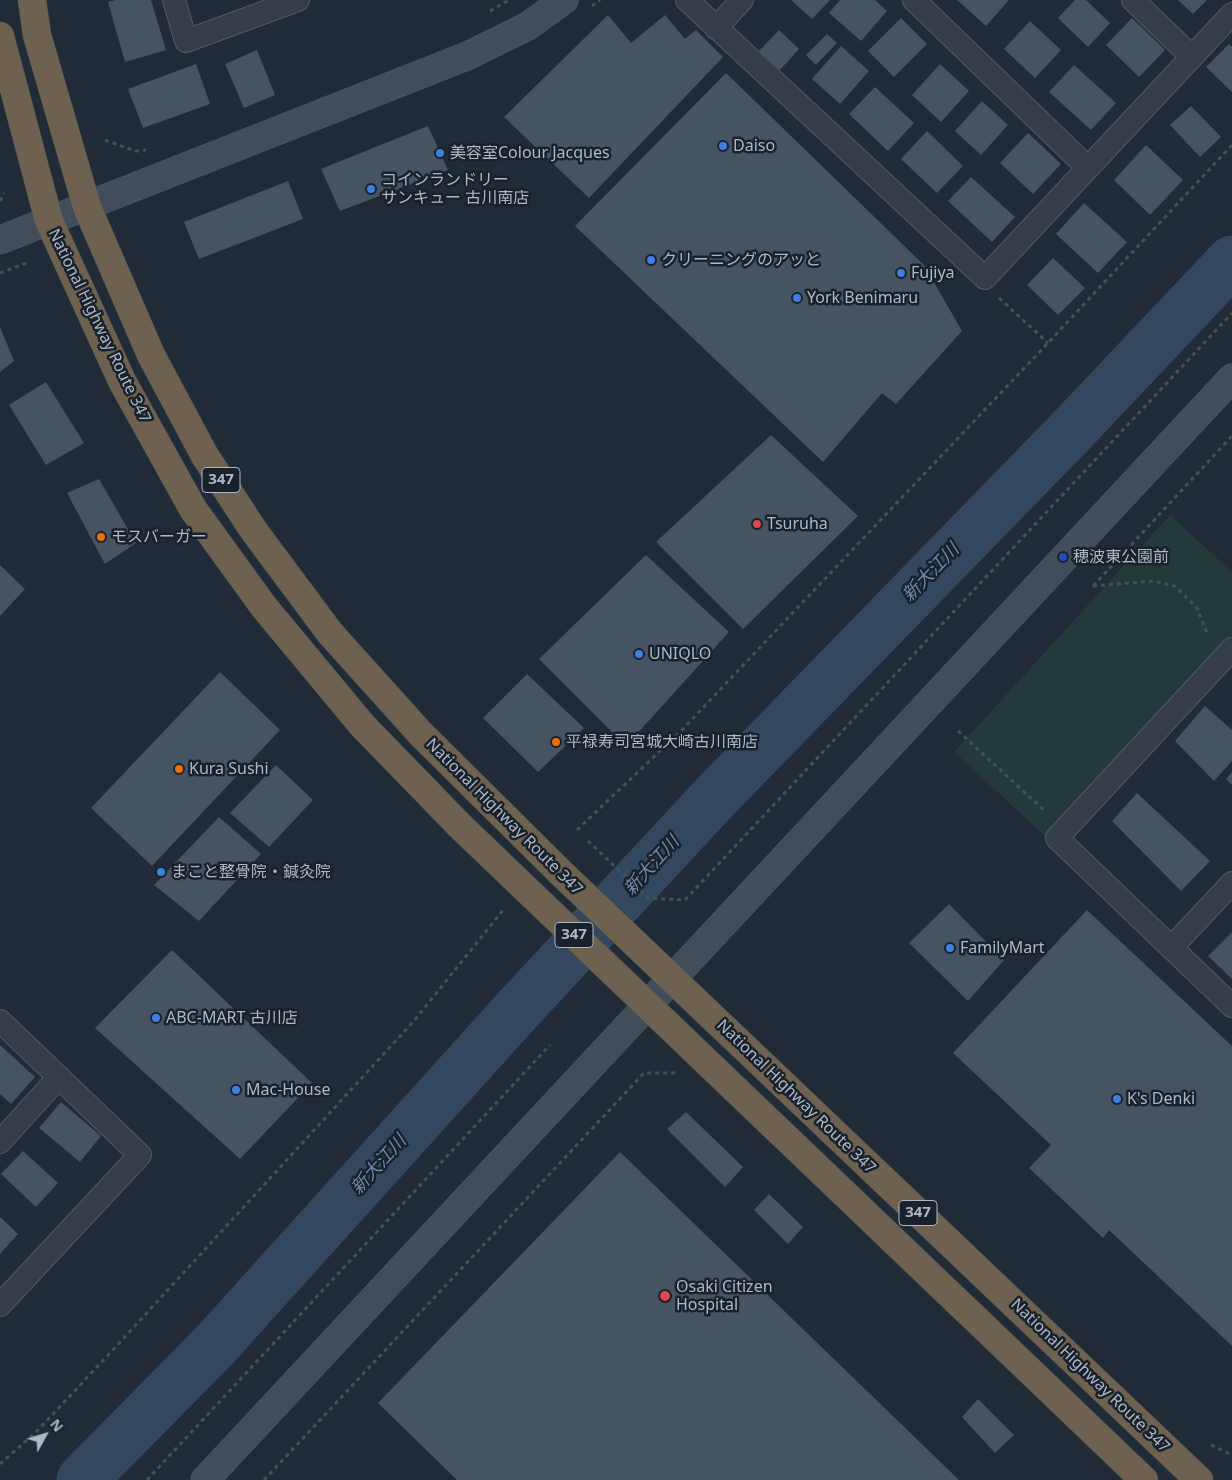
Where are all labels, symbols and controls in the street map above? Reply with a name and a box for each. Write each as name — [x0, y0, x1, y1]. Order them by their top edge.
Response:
place label: Daiso — [733, 136, 775, 156]
marker: Daiso — [717, 140, 729, 152]
place label: 美容室Colour Jacques — [450, 143, 610, 163]
marker: 美容室Colour Jacques — [434, 147, 446, 159]
place label: コインランドリー サンキュー 古川南店 — [381, 170, 529, 208]
marker: コインランドリー サンキュー 古川南店 — [365, 183, 377, 195]
street label: National Highway Route 347 — [44, 226, 154, 426]
place label: クリーニングのアッと — [661, 250, 821, 270]
marker: クリーニングのアッと — [645, 254, 657, 266]
place label: Fujiya — [911, 263, 955, 283]
marker: Fujiya — [895, 267, 907, 279]
place label: York Benimaru — [807, 288, 918, 308]
marker: York Benimaru — [791, 292, 803, 304]
road number: 347 — [202, 468, 240, 492]
place label: Tsuruha — [767, 514, 828, 534]
marker: Tsuruha — [751, 518, 763, 530]
place label: モスバーガー — [111, 527, 207, 547]
marker: モスバーガー — [95, 531, 107, 543]
water label: 新大江川 — [898, 540, 964, 606]
place label: 穂波東公園前 — [1073, 547, 1169, 567]
marker: 穂波東公園前 — [1057, 551, 1069, 563]
place label: UNIQLO — [649, 644, 711, 664]
marker: UNIQLO — [633, 648, 645, 660]
place label: 平禄寿司宮城大崎古川南店 — [566, 732, 758, 752]
street label: National Highway Route 347 — [422, 735, 586, 899]
marker: 平禄寿司宮城大崎古川南店 — [550, 736, 562, 748]
place label: Kura Sushi — [189, 759, 269, 779]
marker: Kura Sushi — [173, 763, 185, 775]
water label: 新大江川 — [620, 832, 684, 900]
place label: まこと整骨院・鍼灸院 — [171, 862, 331, 882]
marker: まこと整骨院・鍼灸院 — [155, 866, 167, 878]
road number: 347 — [555, 922, 593, 948]
place label: FamilyMart — [960, 938, 1045, 958]
marker: FamilyMart — [944, 942, 956, 954]
place label: ABC-MART 古川店 — [166, 1008, 298, 1028]
marker: ABC-MART 古川店 — [150, 1012, 162, 1024]
street label: National Highway Route 347 — [713, 1016, 879, 1178]
place label: Mac-House — [246, 1080, 330, 1100]
marker: Mac-House — [230, 1084, 242, 1096]
place label: K's Denki — [1127, 1089, 1195, 1109]
marker: K's Denki — [1111, 1093, 1123, 1105]
water label: 新大江川 — [347, 1131, 411, 1199]
road number: 347 — [899, 1200, 937, 1226]
place label: Osaki Citizen Hospital — [676, 1277, 773, 1315]
marker: Osaki Citizen Hospital — [658, 1289, 672, 1303]
street label: National Highway Route 347 — [1007, 1295, 1173, 1457]
north arrow — [20, 1410, 70, 1460]
text: N — [46, 1415, 68, 1436]

